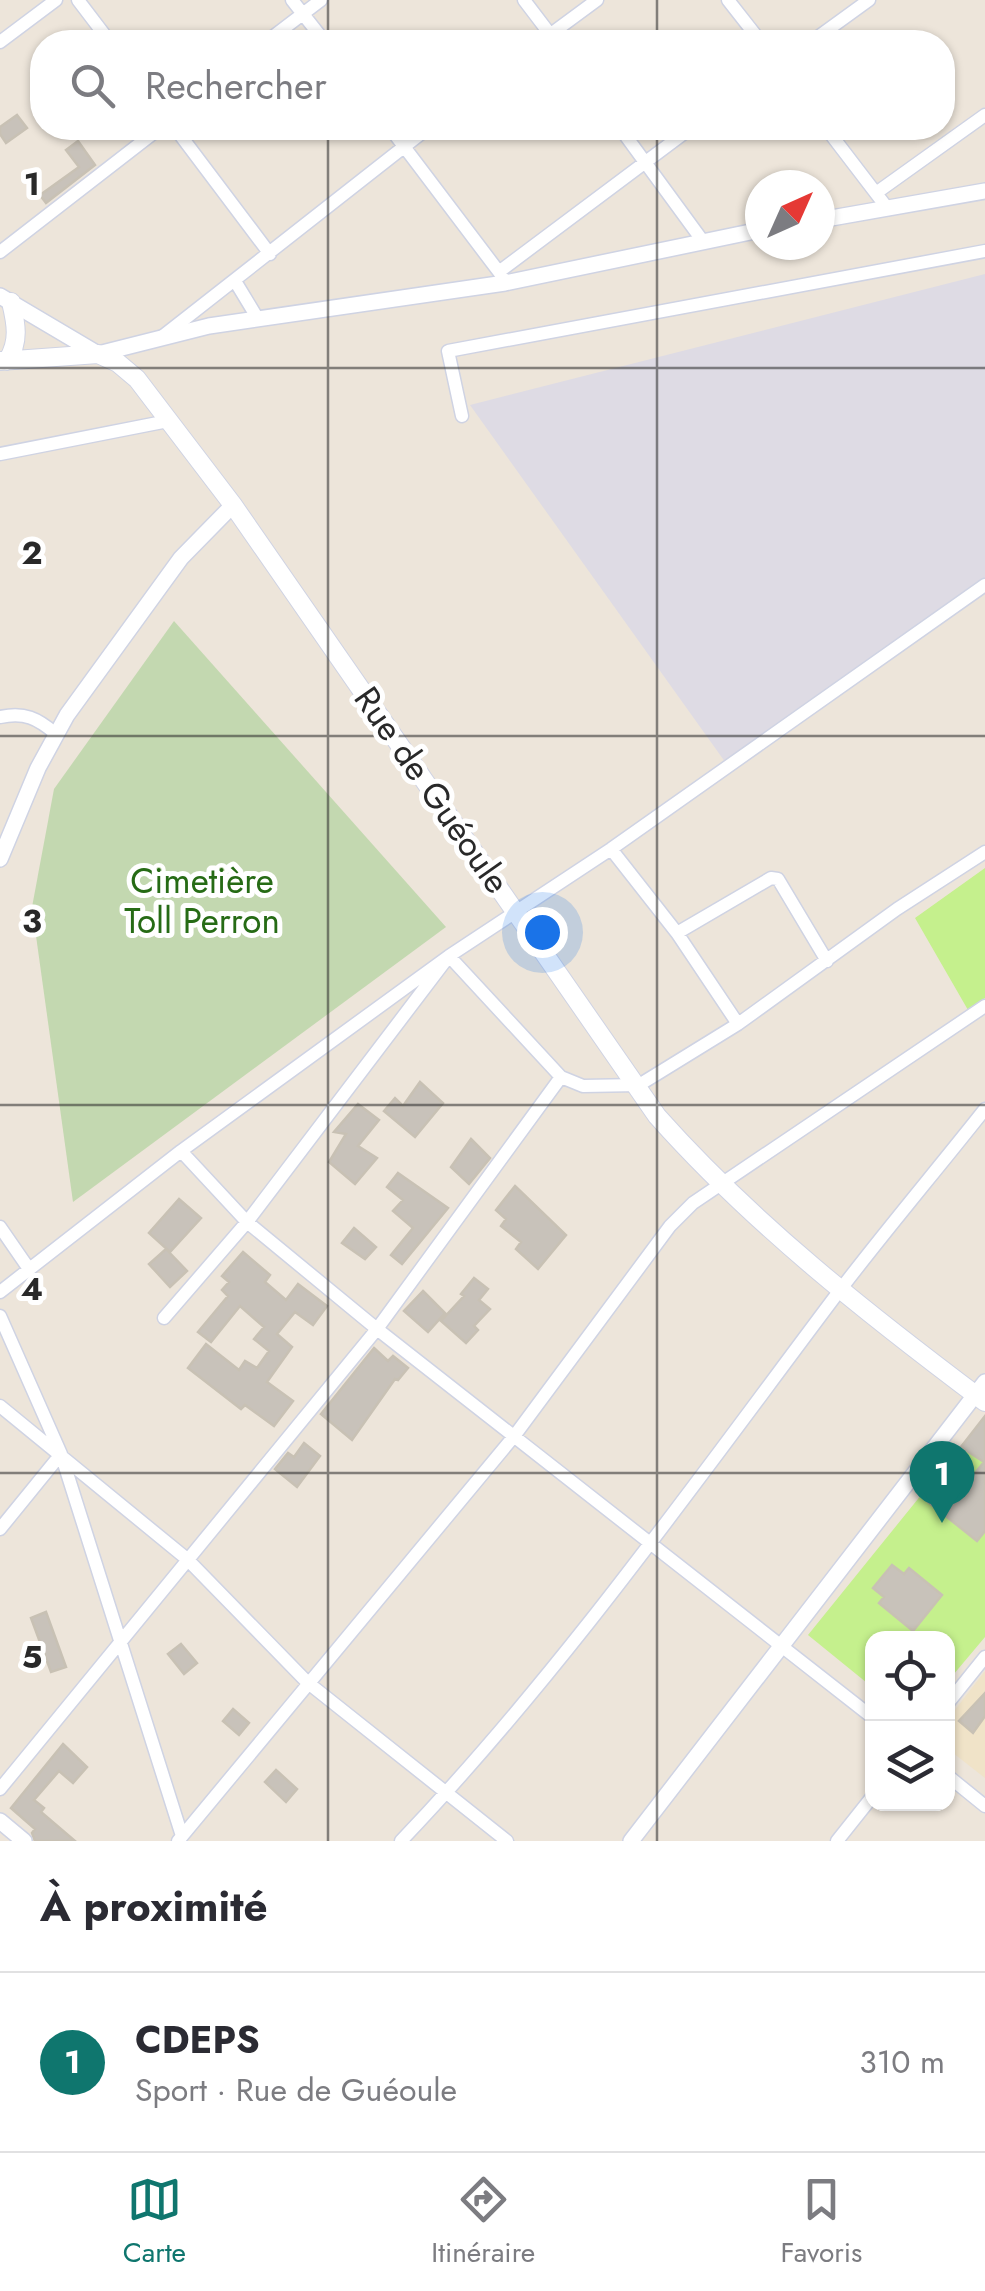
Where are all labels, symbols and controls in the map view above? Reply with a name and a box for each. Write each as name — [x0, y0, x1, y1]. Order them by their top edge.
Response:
search box — [30, 30, 955, 140]
icon: search — [65, 58, 120, 113]
text: Rechercher — [145, 58, 327, 113]
text: 1 — [24, 161, 40, 207]
north arrow — [745, 170, 835, 260]
text: 2 — [22, 530, 43, 576]
street label: Rue de Guéoule — [342, 677, 522, 903]
park label: Cimetière Toll Perron — [124, 856, 280, 946]
text: 3 — [22, 898, 42, 944]
your location — [517, 907, 568, 958]
text: 4 — [21, 1266, 43, 1312]
pin: 1 — [910, 1440, 974, 1523]
map controls — [865, 1631, 955, 1811]
button: locate — [865, 1631, 955, 1721]
text: 5 — [22, 1634, 42, 1680]
button: layers — [865, 1721, 955, 1811]
text: À proximité — [40, 1876, 268, 1937]
text: CDEPS — [135, 2012, 260, 2067]
text: 1 — [64, 2039, 81, 2085]
text: 310 m — [859, 2039, 945, 2085]
text: Sport · Rue de Guéoule — [135, 2067, 457, 2113]
tab: Carte — [123, 2172, 186, 2273]
tab: Itinéraire — [431, 2172, 535, 2273]
tab: Favoris — [781, 2172, 862, 2273]

